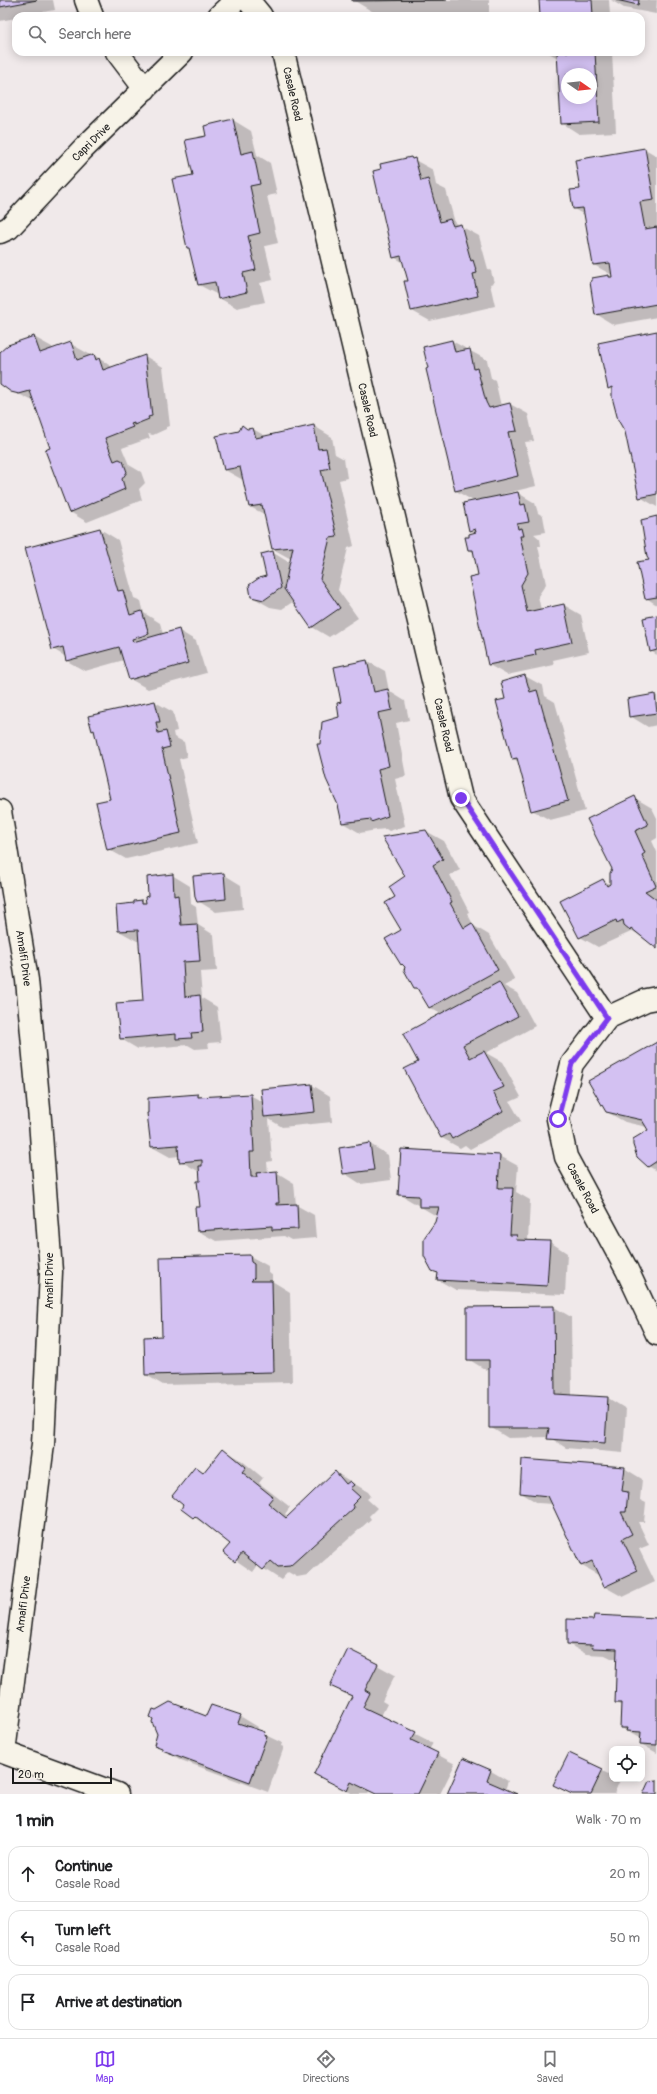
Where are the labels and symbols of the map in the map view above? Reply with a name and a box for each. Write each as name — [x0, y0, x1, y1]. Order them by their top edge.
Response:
street label: Casale Road — [280, 66, 305, 122]
north arrow — [561, 68, 597, 104]
street label: Capri Drive — [69, 120, 114, 164]
street label: Casale Road — [355, 382, 380, 438]
street label: Casale Road — [431, 697, 456, 753]
route end — [452, 789, 470, 807]
street label: Amalfi Drive — [13, 929, 34, 988]
route start — [549, 1110, 567, 1128]
street label: Casale Road — [564, 1161, 601, 1216]
street label: Amalfi Drive — [43, 1252, 56, 1309]
street label: Amalfi Drive — [14, 1575, 33, 1633]
scale bar — [12, 1766, 112, 1785]

